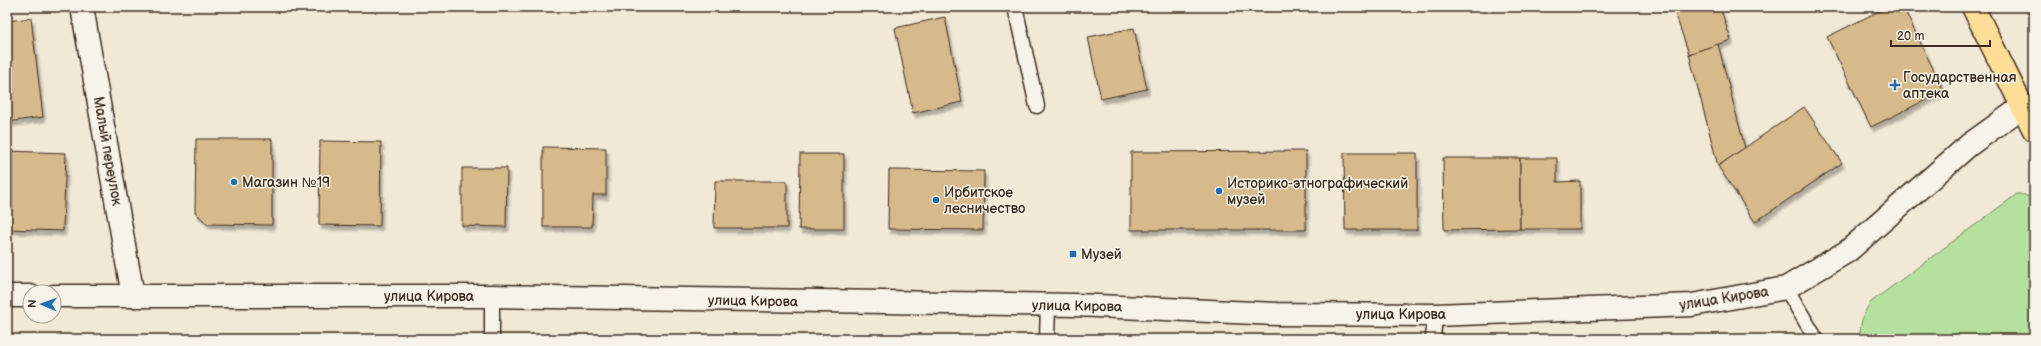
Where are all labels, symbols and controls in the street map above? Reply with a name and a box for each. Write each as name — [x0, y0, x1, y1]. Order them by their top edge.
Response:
scale bar — [1891, 22, 1990, 48]
text: 20 m — [1897, 29, 1924, 44]
place label: Государственная аптека — [1903, 69, 2017, 102]
marker: Государственная аптека — [1890, 80, 1900, 90]
street label: Малый переулок — [90, 95, 126, 207]
place label: Магазин №19 — [242, 174, 330, 191]
place label: Историко-этнографический музей — [1227, 175, 1408, 208]
marker: Магазин №19 — [229, 177, 239, 187]
place label: Ирбитское лесничество — [944, 184, 1025, 217]
marker: Историко-этнографический музей — [1214, 186, 1224, 196]
marker: Ирбитское лесничество — [931, 195, 941, 205]
place label: Музей — [1081, 246, 1122, 263]
marker: Музей — [1068, 249, 1078, 259]
street label: улица Кирова — [1678, 282, 1771, 313]
north arrow — [22, 284, 62, 324]
street label: улица Кирова — [384, 288, 475, 305]
street label: улица Кирова — [708, 292, 799, 310]
street label: улица Кирова — [1032, 297, 1123, 315]
text: N — [26, 299, 39, 308]
street label: улица Кирова — [1356, 306, 1447, 323]

